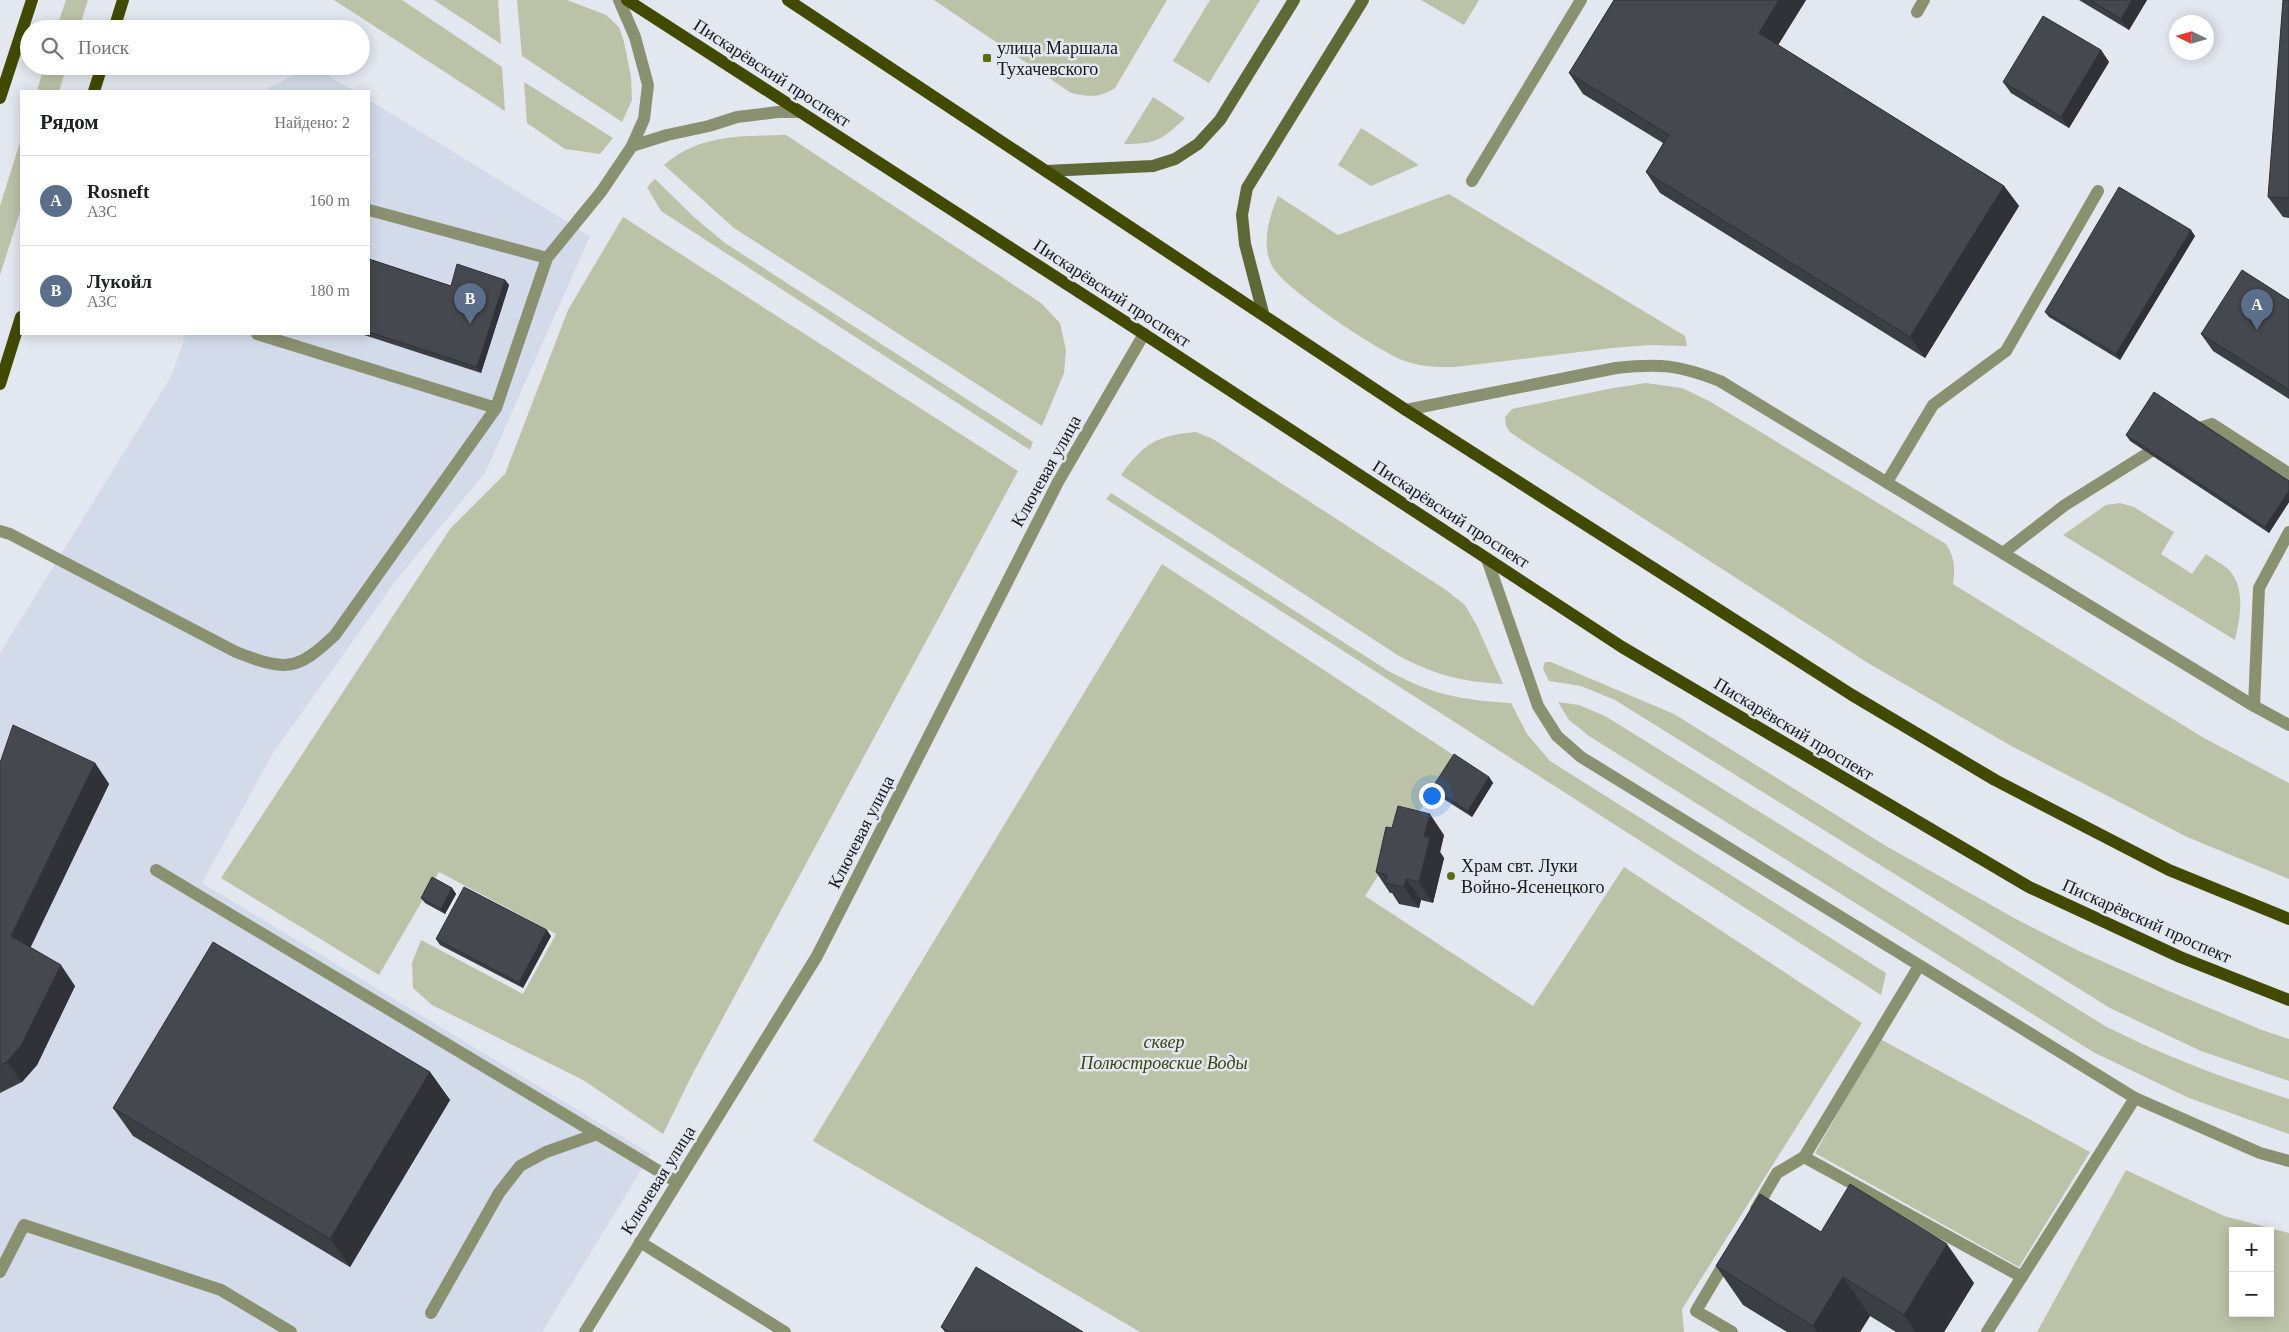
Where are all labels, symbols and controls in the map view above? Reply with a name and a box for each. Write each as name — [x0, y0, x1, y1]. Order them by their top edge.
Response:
street label: Пискарёвский проспект — [690, 15, 854, 131]
north arrow — [2169, 15, 2214, 60]
search box — [20, 20, 370, 75]
icon: search — [38, 34, 66, 62]
text: Поиск — [78, 37, 129, 58]
place label: улица Маршала Тухачевского — [997, 38, 1118, 79]
marker: улица Маршала Тухачевского — [981, 52, 993, 64]
text: Рядом — [40, 110, 99, 134]
text: Найдено: 2 — [275, 114, 350, 131]
text: Rosneft — [87, 181, 149, 202]
text: A — [50, 192, 62, 209]
text: 160 m — [310, 192, 350, 209]
text: АЗС — [87, 203, 117, 220]
street label: Пискарёвский проспект — [1030, 235, 1194, 351]
text: Лукойл — [87, 271, 152, 292]
text: B — [51, 282, 61, 299]
text: 180 m — [310, 282, 350, 299]
pin: B — [454, 283, 486, 324]
pin: A — [2241, 289, 2273, 330]
text: АЗС — [87, 293, 117, 310]
street label: Ключевая улица — [1007, 412, 1085, 530]
street label: Пискарёвский проспект — [1369, 456, 1533, 572]
street label: Пискарёвский проспект — [1710, 673, 1878, 785]
street label: Ключевая улица — [824, 772, 898, 892]
your location — [1419, 783, 1445, 809]
place label: Храм свт. Луки Войно-Ясенецкого — [1461, 856, 1605, 897]
marker: Храм свт. Луки Войно-Ясенецкого — [1445, 870, 1457, 882]
street label: Пискарёвский проспект — [2059, 875, 2235, 967]
park label: сквер Полюстровские Воды — [1079, 1032, 1248, 1073]
street label: Ключевая улица — [617, 1122, 699, 1238]
map controls — [2229, 1227, 2274, 1317]
button: + — [2229, 1227, 2274, 1272]
button: − — [2229, 1272, 2274, 1317]

